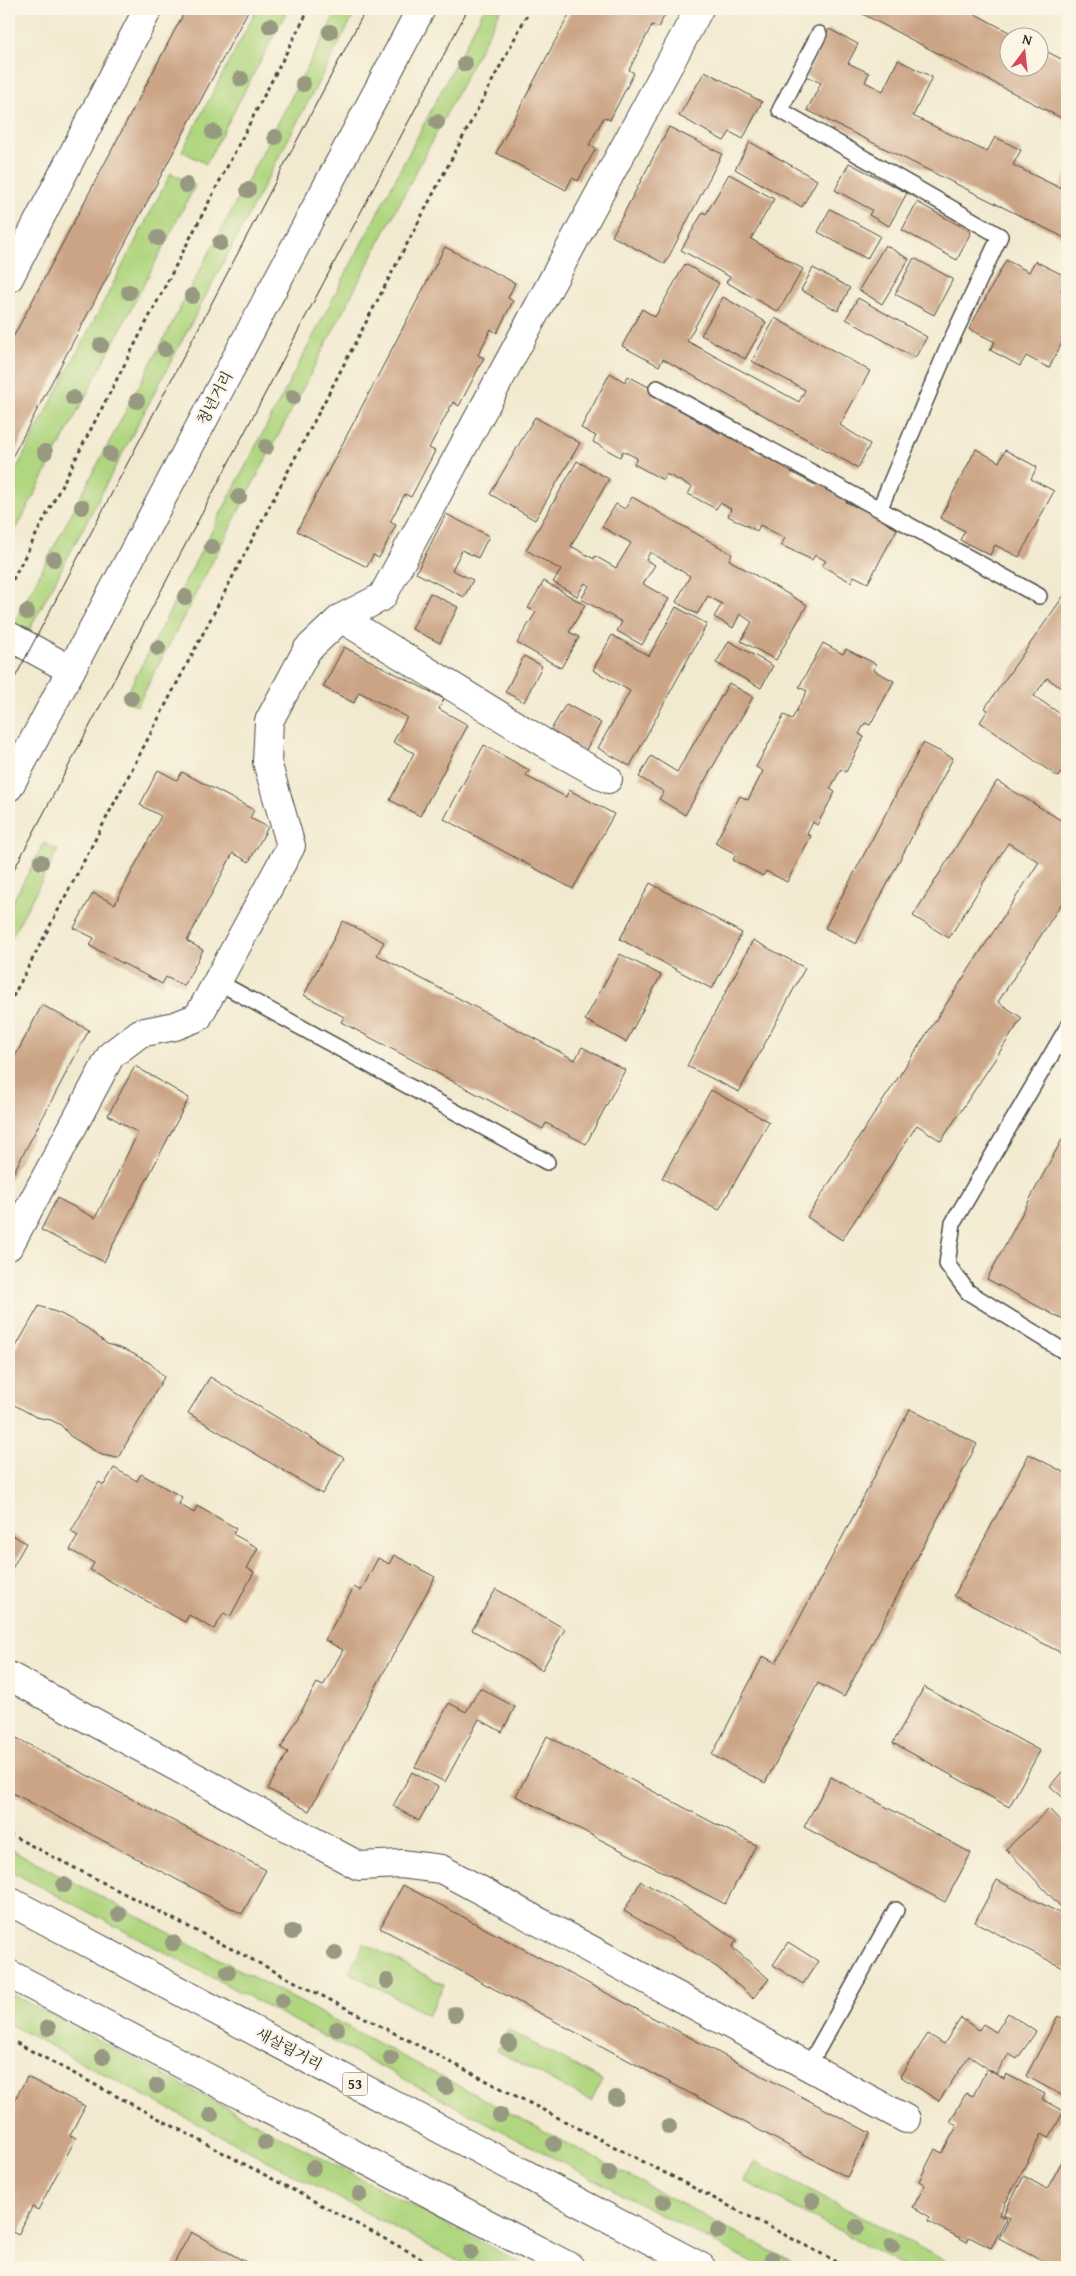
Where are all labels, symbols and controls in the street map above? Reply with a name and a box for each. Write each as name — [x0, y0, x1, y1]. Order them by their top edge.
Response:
north arrow — [998, 28, 1048, 78]
text: N — [1020, 29, 1035, 50]
street label: 청년거리 — [192, 367, 237, 428]
street label: 새살림거리 — [252, 2022, 326, 2075]
road number: 53 — [342, 2072, 368, 2096]

